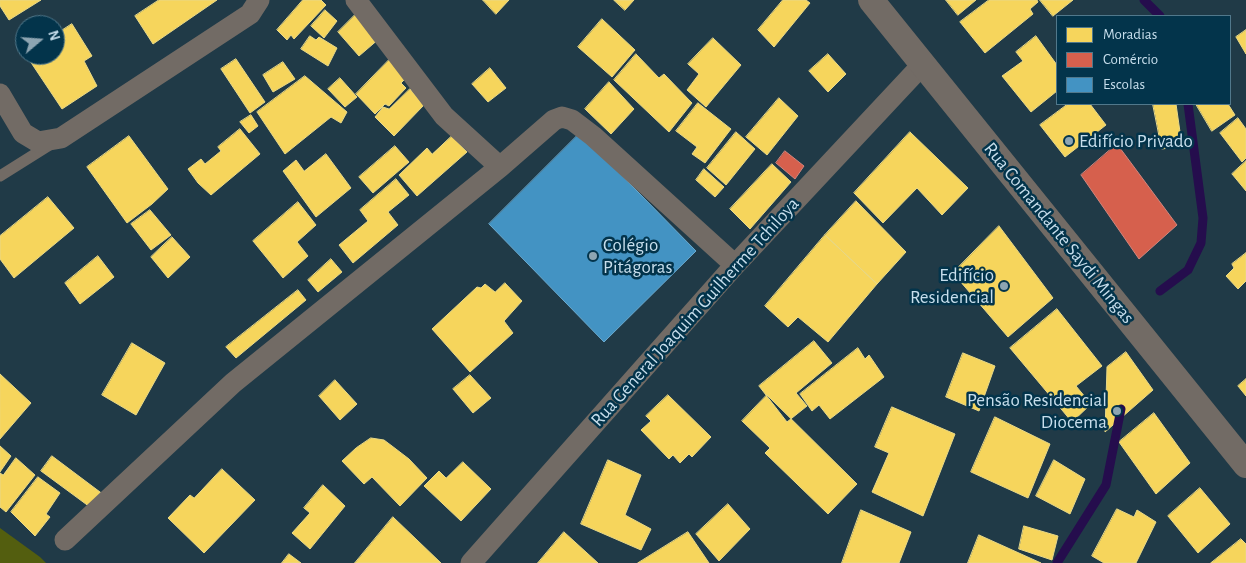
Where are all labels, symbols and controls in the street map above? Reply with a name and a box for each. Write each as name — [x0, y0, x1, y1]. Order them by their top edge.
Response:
north arrow — [15, 15, 65, 65]
legend — [1056, 15, 1231, 105]
text: Moradias — [1103, 27, 1157, 42]
text: N — [45, 29, 61, 42]
text: Comércio — [1103, 52, 1158, 67]
text: Escolas — [1103, 77, 1145, 92]
place label: Edifício Privado — [1079, 130, 1193, 152]
marker: Edifício Privado — [1063, 135, 1075, 147]
street label: Rua Comandante Saydi Mingas — [979, 138, 1139, 328]
street label: Rua General Joaquim Guilherme Tchiloya — [586, 193, 804, 431]
place label: Colégio Pitágoras — [603, 234, 672, 278]
marker: Colégio Pitágoras — [587, 250, 599, 262]
place label: Edifício Residencial — [910, 264, 994, 308]
marker: Edifício Residencial — [998, 280, 1010, 292]
place label: Pensão Residencial Diocema — [967, 389, 1107, 433]
marker: Pensão Residencial Diocema — [1111, 405, 1123, 417]

